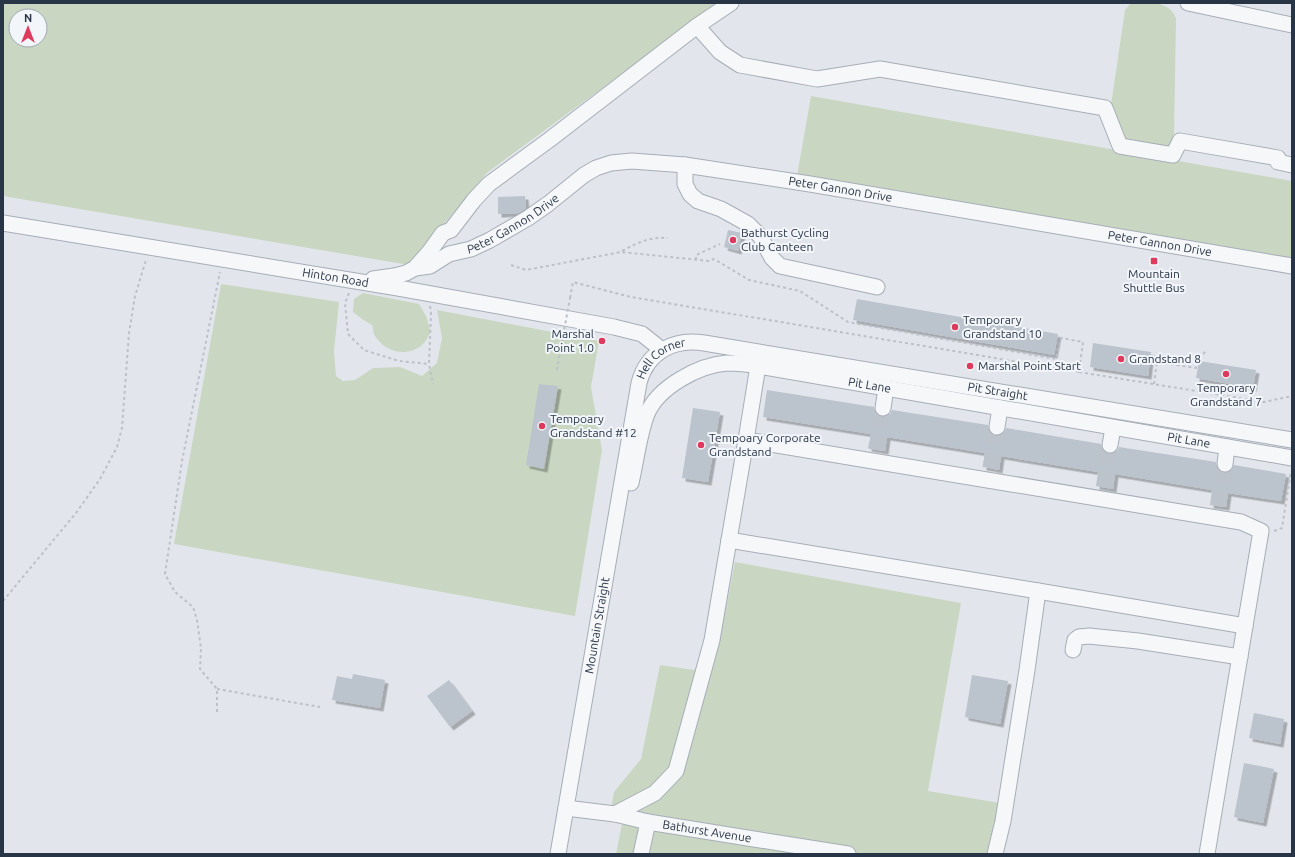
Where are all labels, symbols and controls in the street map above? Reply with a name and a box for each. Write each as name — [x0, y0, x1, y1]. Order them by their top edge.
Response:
north arrow — [8, 8, 48, 48]
text: N — [24, 12, 32, 24]
street label: Peter Gannon Drive — [788, 174, 893, 204]
street label: Peter Gannon Drive — [466, 191, 561, 256]
place label: Bathurst Cycling Club Canteen — [741, 226, 829, 253]
street label: Peter Gannon Drive — [1107, 228, 1213, 258]
marker: Bathurst Cycling Club Canteen — [728, 235, 738, 245]
marker: Mountain Shuttle Bus — [1149, 256, 1159, 266]
street label: Hinton Road — [301, 265, 370, 289]
place label: Mountain Shuttle Bus — [1123, 267, 1185, 294]
place label: Temporary Grandstand 10 — [963, 313, 1042, 340]
marker: Temporary Grandstand 10 — [950, 322, 960, 332]
place label: Marshal Point 1.0 — [546, 327, 594, 354]
street label: Hell Corner — [634, 335, 686, 381]
marker: Marshal Point 1.0 — [597, 336, 607, 346]
place label: Grandstand 8 — [1129, 352, 1201, 365]
marker: Grandstand 8 — [1116, 354, 1126, 364]
place label: Marshal Point Start — [978, 359, 1081, 372]
marker: Marshal Point Start — [965, 361, 975, 371]
marker: Temporary Grandstand 7 — [1221, 369, 1231, 379]
street label: Pit Lane — [847, 375, 892, 395]
street label: Pit Straight — [967, 380, 1029, 402]
place label: Temporary Grandstand 7 — [1190, 381, 1262, 408]
place label: Tempoary Grandstand #12 — [550, 412, 637, 439]
marker: Tempoary Grandstand #12 — [537, 421, 547, 431]
street label: Pit Lane — [1167, 430, 1211, 450]
place label: Tempoary Corporate Grandstand — [709, 431, 821, 458]
marker: Tempoary Corporate Grandstand — [696, 440, 706, 450]
street label: Mountain Straight — [582, 576, 612, 675]
street label: Bathurst Avenue — [662, 817, 752, 844]

